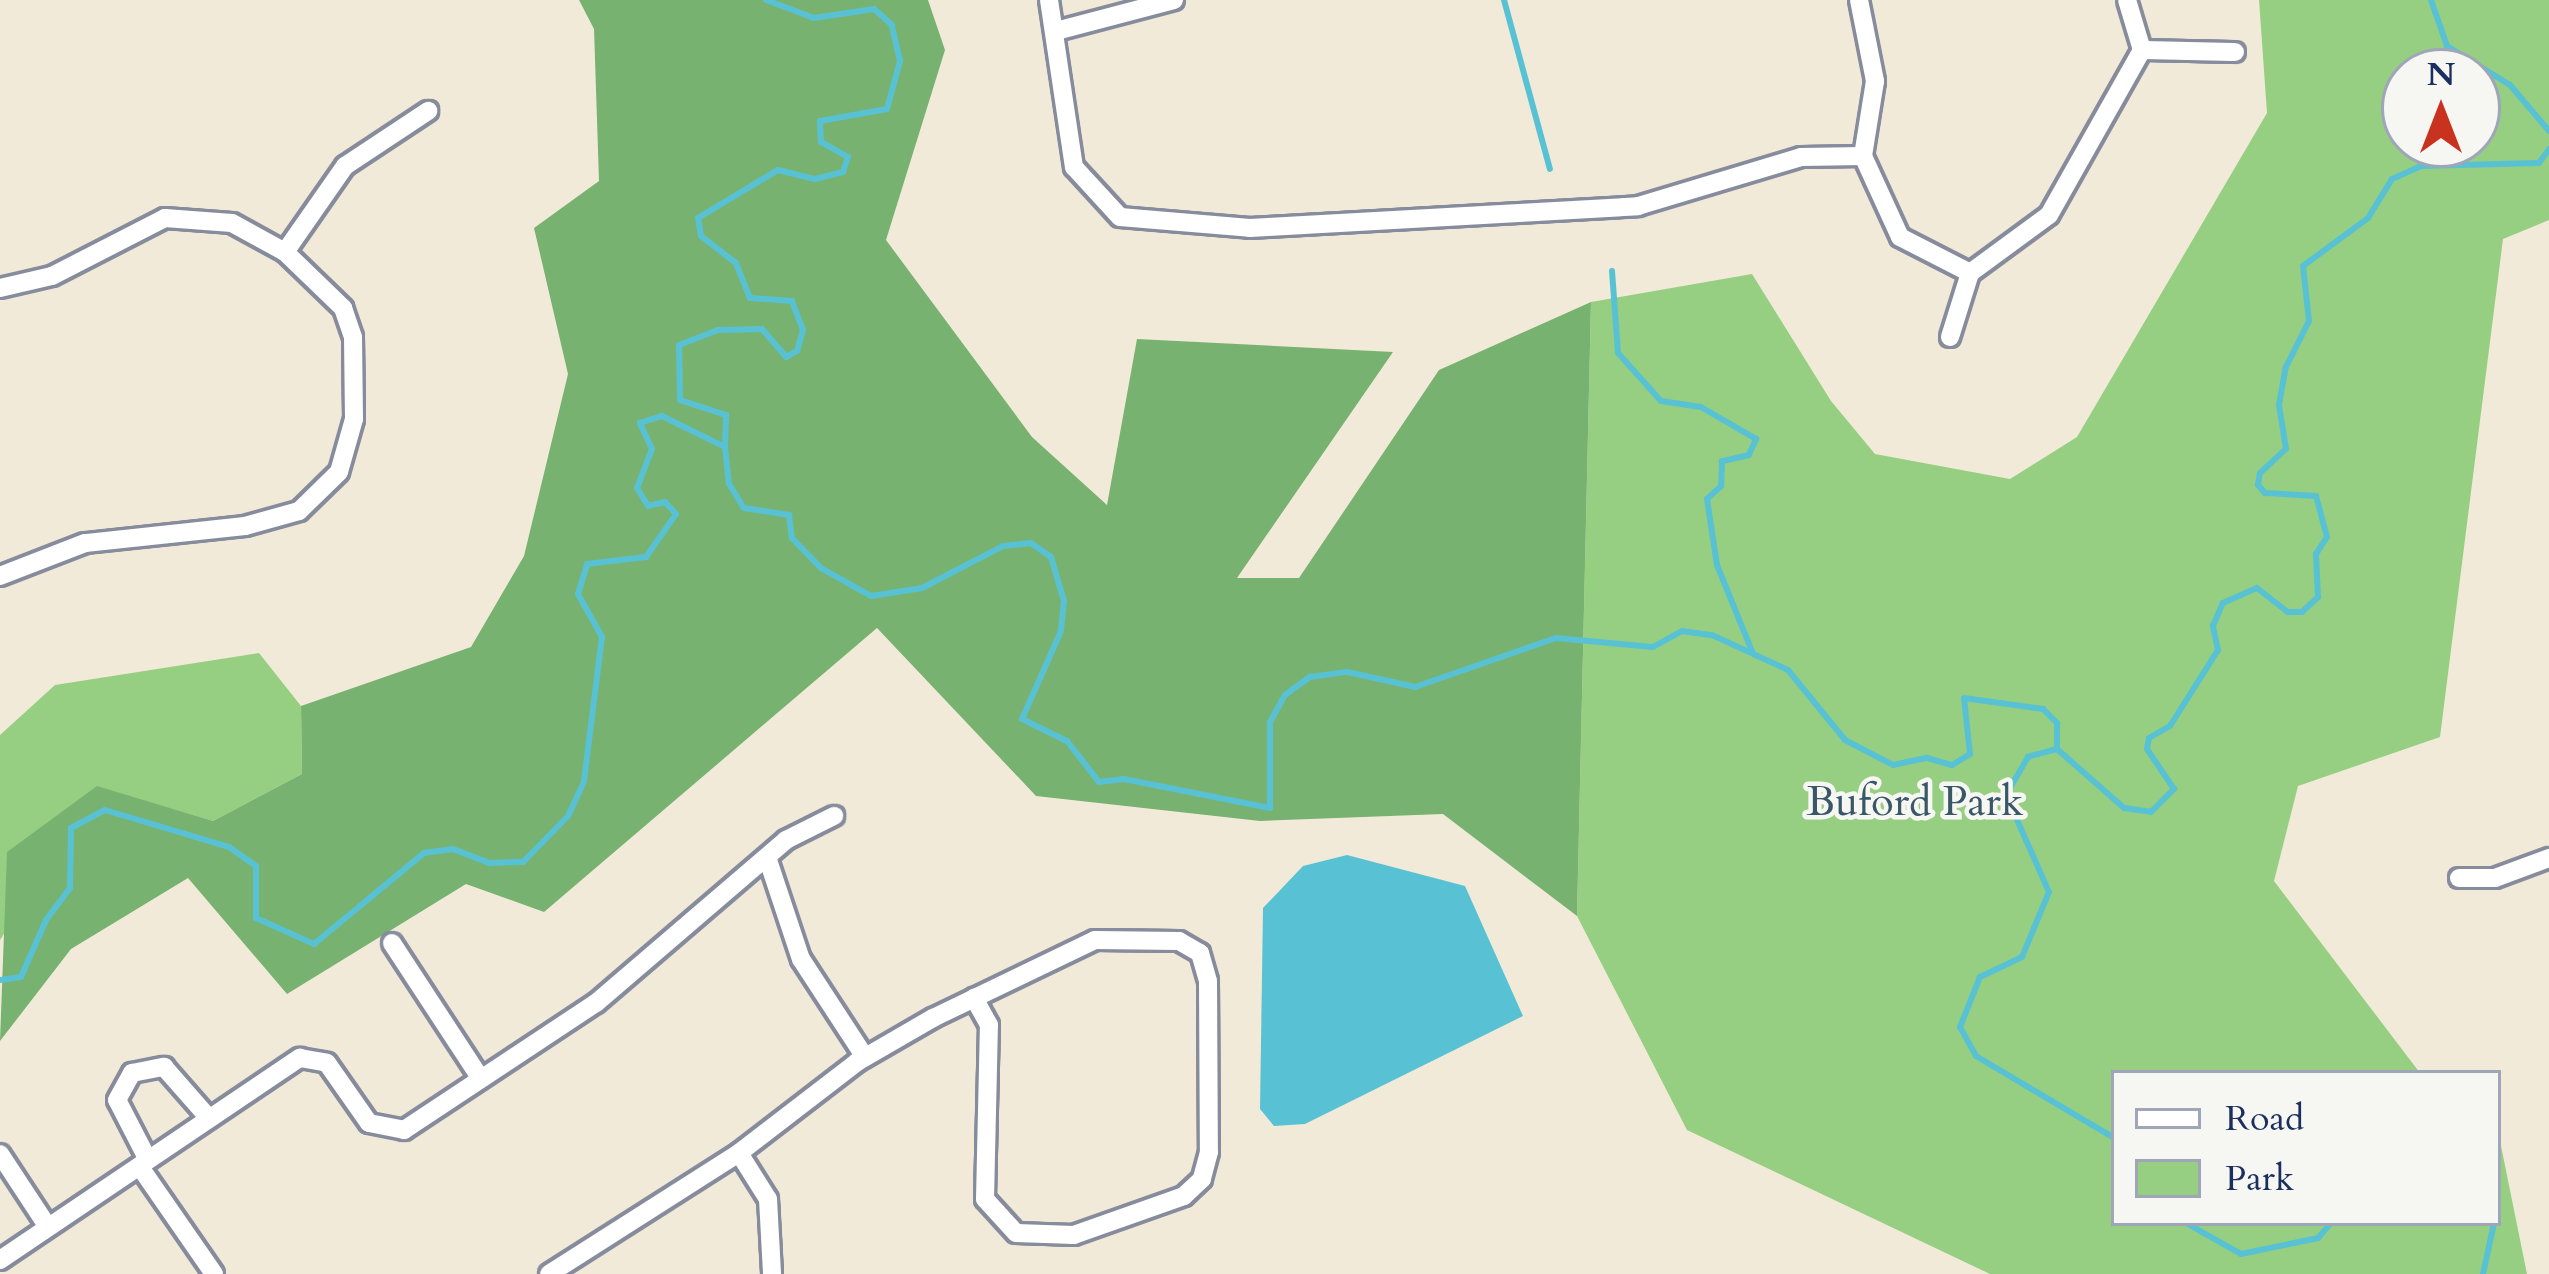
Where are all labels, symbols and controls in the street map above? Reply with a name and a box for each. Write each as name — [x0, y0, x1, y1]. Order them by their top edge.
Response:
north arrow — [2381, 48, 2501, 168]
text: N — [2427, 52, 2455, 97]
park label: Buford Park — [1807, 777, 2023, 827]
legend — [2111, 1070, 2501, 1226]
text: Road — [2225, 1094, 2304, 1143]
text: Park — [2225, 1154, 2294, 1203]

